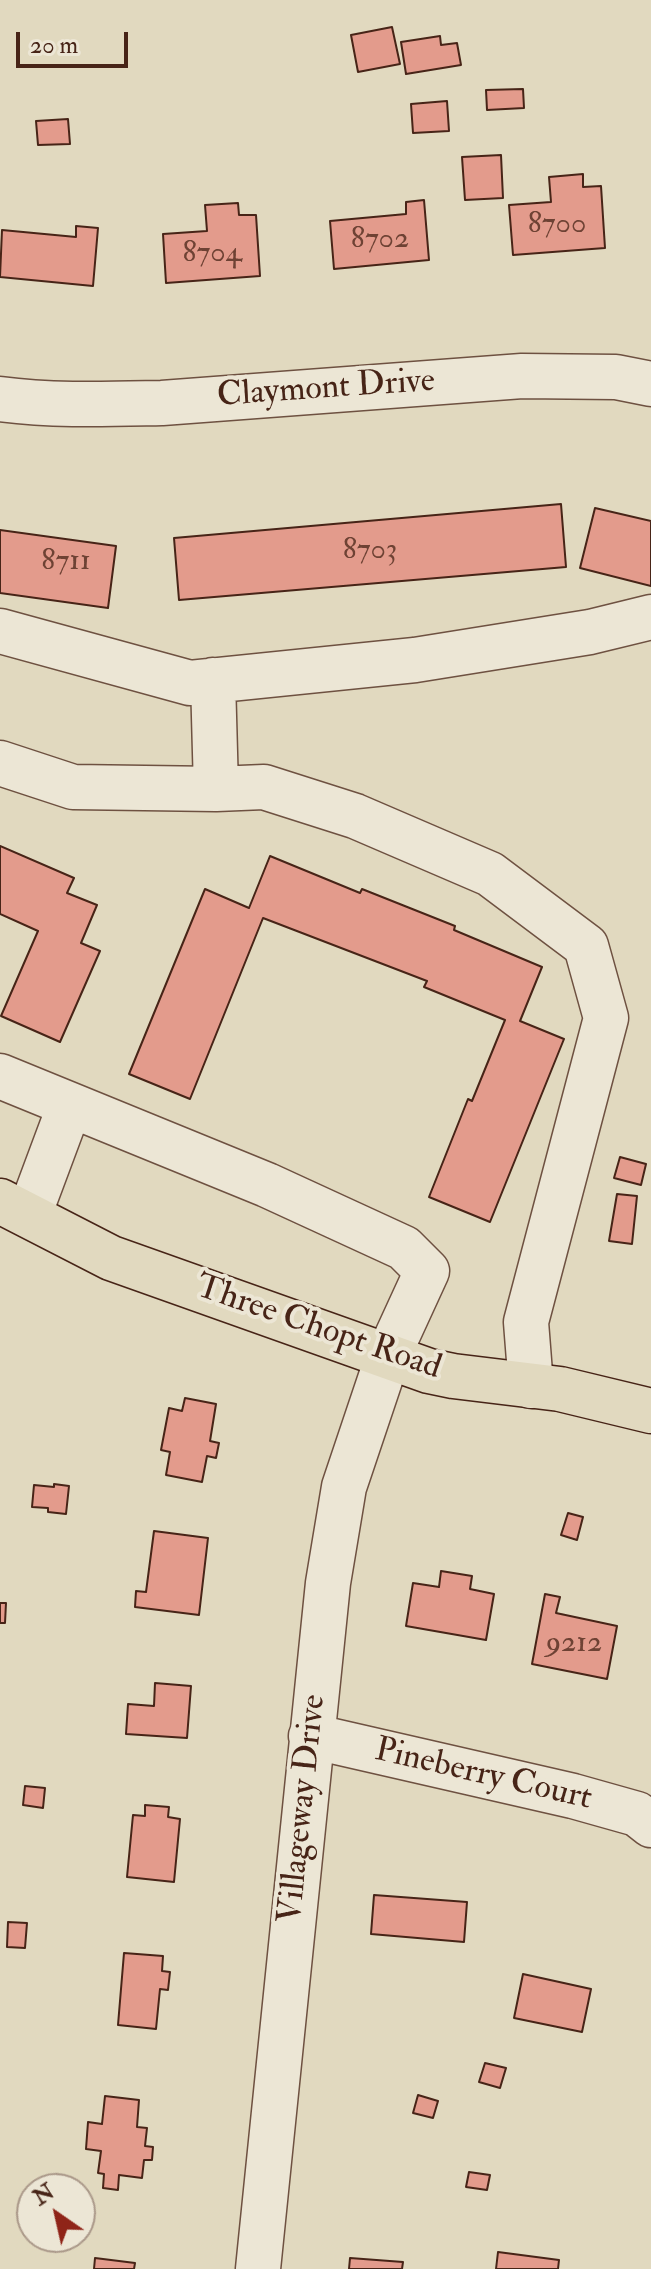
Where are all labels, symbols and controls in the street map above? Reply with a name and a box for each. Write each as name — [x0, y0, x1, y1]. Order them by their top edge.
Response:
scale bar — [20, 16, 132, 66]
text: 20 m — [30, 30, 78, 61]
house number: 8700 — [528, 208, 586, 244]
house number: 8702 — [351, 223, 409, 259]
house number: 8704 — [182, 237, 242, 273]
street label: Claymont Drive — [216, 362, 436, 418]
house number: 8703 — [343, 534, 397, 570]
house number: 8711 — [41, 545, 91, 581]
street label: Three Chopt Road — [190, 1268, 446, 1390]
house number: 9212 — [546, 1627, 602, 1663]
street label: Villageway Drive — [272, 1693, 336, 1925]
street label: Pineberry Court — [371, 1731, 595, 1821]
north arrow — [16, 2173, 96, 2253]
text: N — [28, 2178, 60, 2212]

